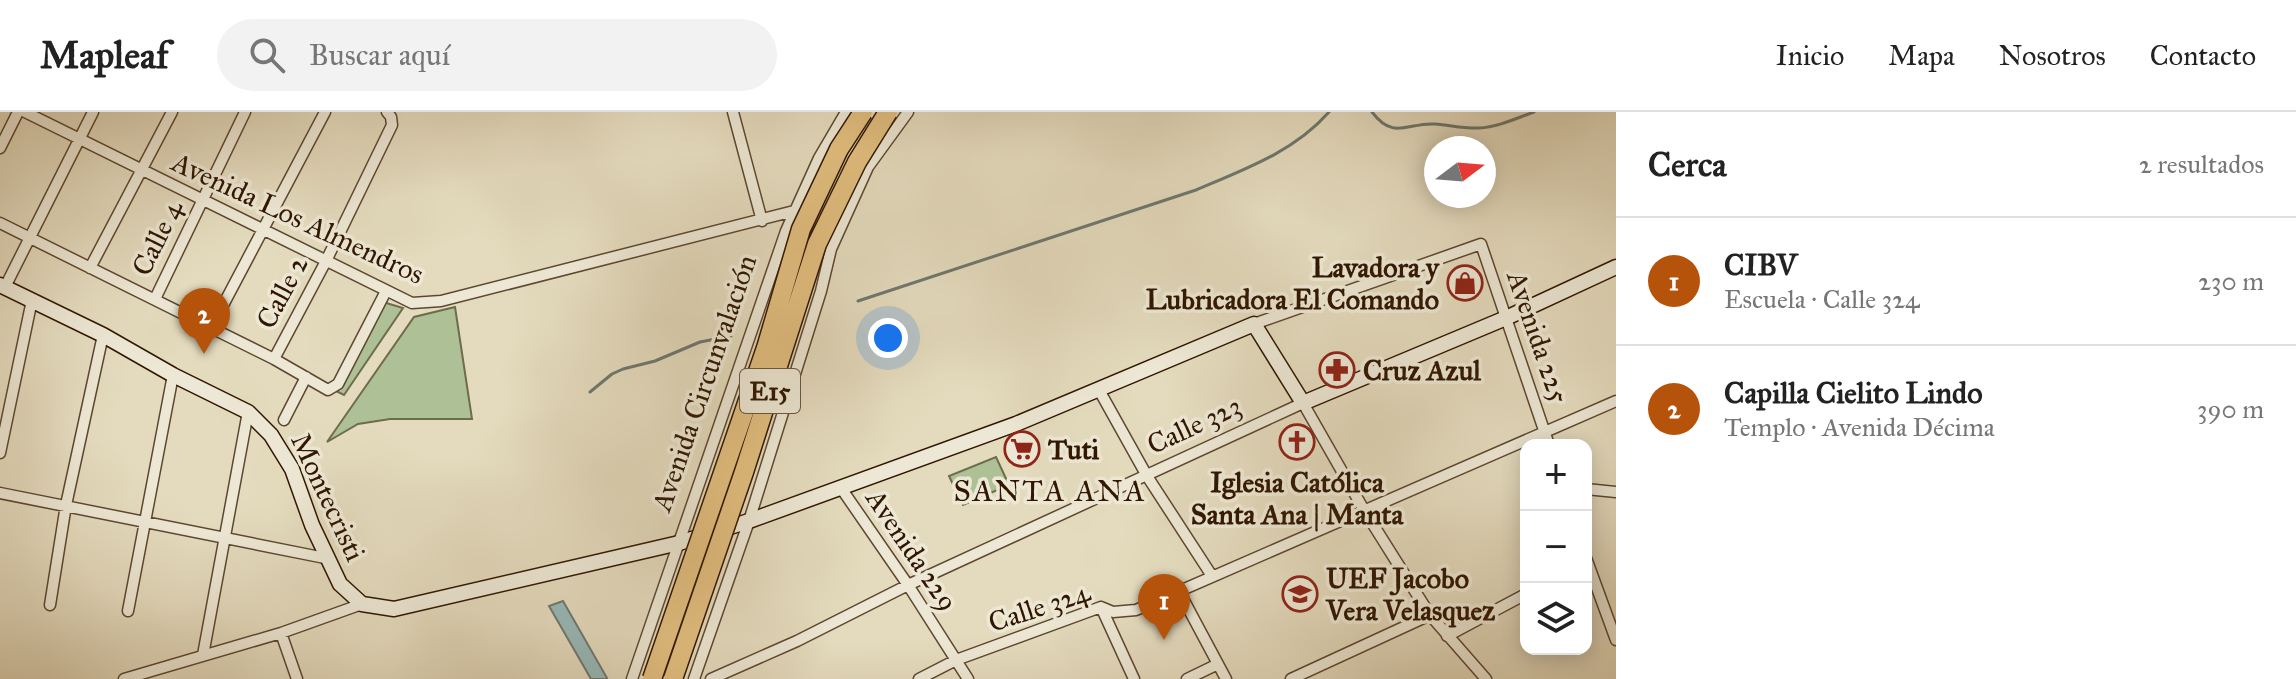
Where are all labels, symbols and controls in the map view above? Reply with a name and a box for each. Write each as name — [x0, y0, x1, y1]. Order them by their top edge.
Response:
search box — [217, 19, 777, 91]
text: Mapleaf — [40, 32, 169, 78]
icon: search — [245, 33, 289, 77]
text: Buscar aquí — [309, 37, 450, 73]
text: Inicio — [1776, 38, 1844, 73]
text: Mapa — [1888, 38, 1955, 73]
text: Nosotros — [1999, 38, 2106, 73]
text: Contacto — [2150, 38, 2256, 73]
north arrow — [1424, 136, 1496, 208]
street label: Avenida Los Almendros — [166, 144, 430, 292]
text: Cerca — [1648, 144, 1727, 185]
text: 2 resultados — [2139, 148, 2264, 180]
street label: Calle 4 — [124, 193, 191, 281]
text: CIBV — [1724, 247, 1797, 283]
street label: Calle 2 — [248, 249, 316, 334]
street label: Avenida Circunvalación — [643, 250, 764, 517]
place label: Lavadora y Lubricadora El Comando — [1146, 250, 1440, 317]
shop icon: Lavadora y Lubricadora El Comando — [1446, 264, 1484, 302]
street label: Avenida 225 — [1499, 265, 1577, 408]
text: 1 — [1669, 265, 1679, 297]
text: 230 m — [2198, 265, 2264, 297]
text: Escuela · Calle 324 — [1724, 283, 1919, 315]
pin: 2 — [178, 288, 230, 354]
your location — [868, 318, 908, 358]
pharmacy icon: Cruz Azul — [1318, 351, 1356, 389]
place label: Cruz Azul — [1363, 353, 1481, 388]
road number: E15 — [740, 369, 800, 413]
text: Capilla Cielito Lindo — [1724, 375, 1983, 411]
street label: Calle 323 — [1141, 388, 1247, 462]
text: 2 — [1668, 393, 1680, 425]
text: 390 m — [2197, 393, 2264, 425]
text: Templo · Avenida Décima — [1724, 411, 1995, 443]
church icon: Iglesia Católica Santa Ana | Manta — [1278, 423, 1316, 461]
street label: Montecristi — [283, 427, 373, 567]
supermarket icon: Tuti — [1003, 430, 1041, 468]
place label: Tuti — [1048, 432, 1100, 467]
map controls — [1520, 439, 1592, 655]
button: + — [1520, 439, 1592, 511]
place label: Iglesia Católica Santa Ana | Manta — [1191, 465, 1404, 532]
district label: SANTA ANA — [953, 473, 1147, 509]
street label: Avenida 229 — [858, 481, 966, 618]
button: − — [1520, 511, 1592, 583]
place label: UEF Jacobo Vera Velasquez — [1325, 561, 1495, 628]
street label: Calle 324 — [984, 574, 1095, 640]
pin: 1 — [1138, 574, 1190, 640]
school or university icon: UEF Jacobo Vera Velasquez — [1281, 575, 1319, 613]
button: layers — [1520, 583, 1592, 655]

